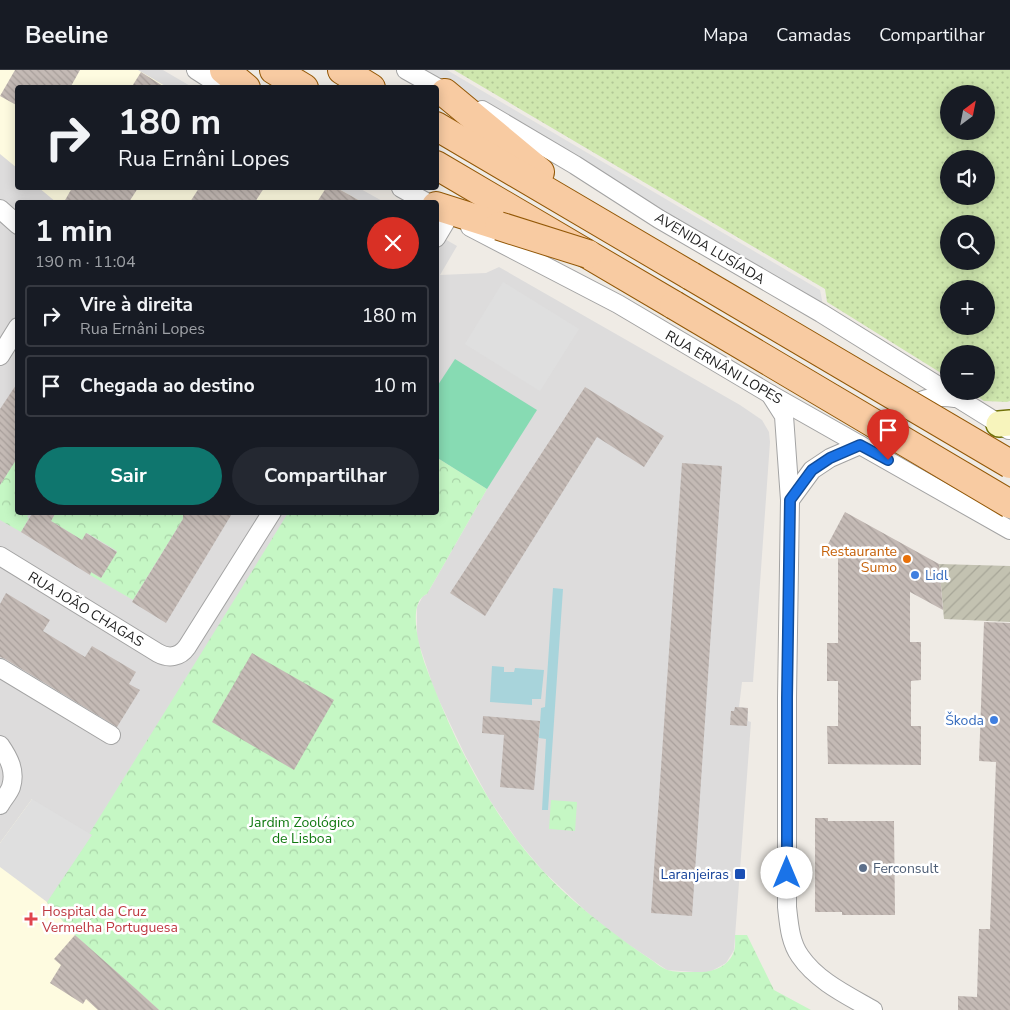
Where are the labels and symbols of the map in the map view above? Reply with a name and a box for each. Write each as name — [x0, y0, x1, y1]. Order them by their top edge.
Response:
north arrow — [940, 85, 995, 140]
street label: AVENIDA LUSÍADA — [651, 208, 768, 289]
street label: RUA ERNÂNI LOPES — [662, 326, 786, 409]
pin — [867, 409, 909, 460]
place label: Restaurante Sumo — [821, 542, 897, 577]
marker: Restaurante Sumo — [901, 553, 913, 565]
place label: Lidl — [925, 566, 949, 585]
street label: RUA JOÃO CHAGAS — [24, 567, 147, 652]
marker: Lidl — [909, 569, 921, 581]
place label: Škoda — [945, 711, 984, 730]
marker: Škoda — [988, 714, 1000, 726]
park label: Jardim Zoológico de Lisboa — [249, 813, 355, 848]
position arrow — [760, 846, 812, 898]
place label: Ferconsult — [873, 859, 938, 878]
marker: Ferconsult — [857, 862, 869, 874]
place label: Laranjeiras — [661, 865, 729, 884]
marker: Laranjeiras — [733, 867, 747, 881]
place label: Hospital da Cruz Vermelha Portuguesa — [41, 902, 178, 937]
marker: Hospital da Cruz Vermelha Portuguesa — [24, 912, 38, 926]

